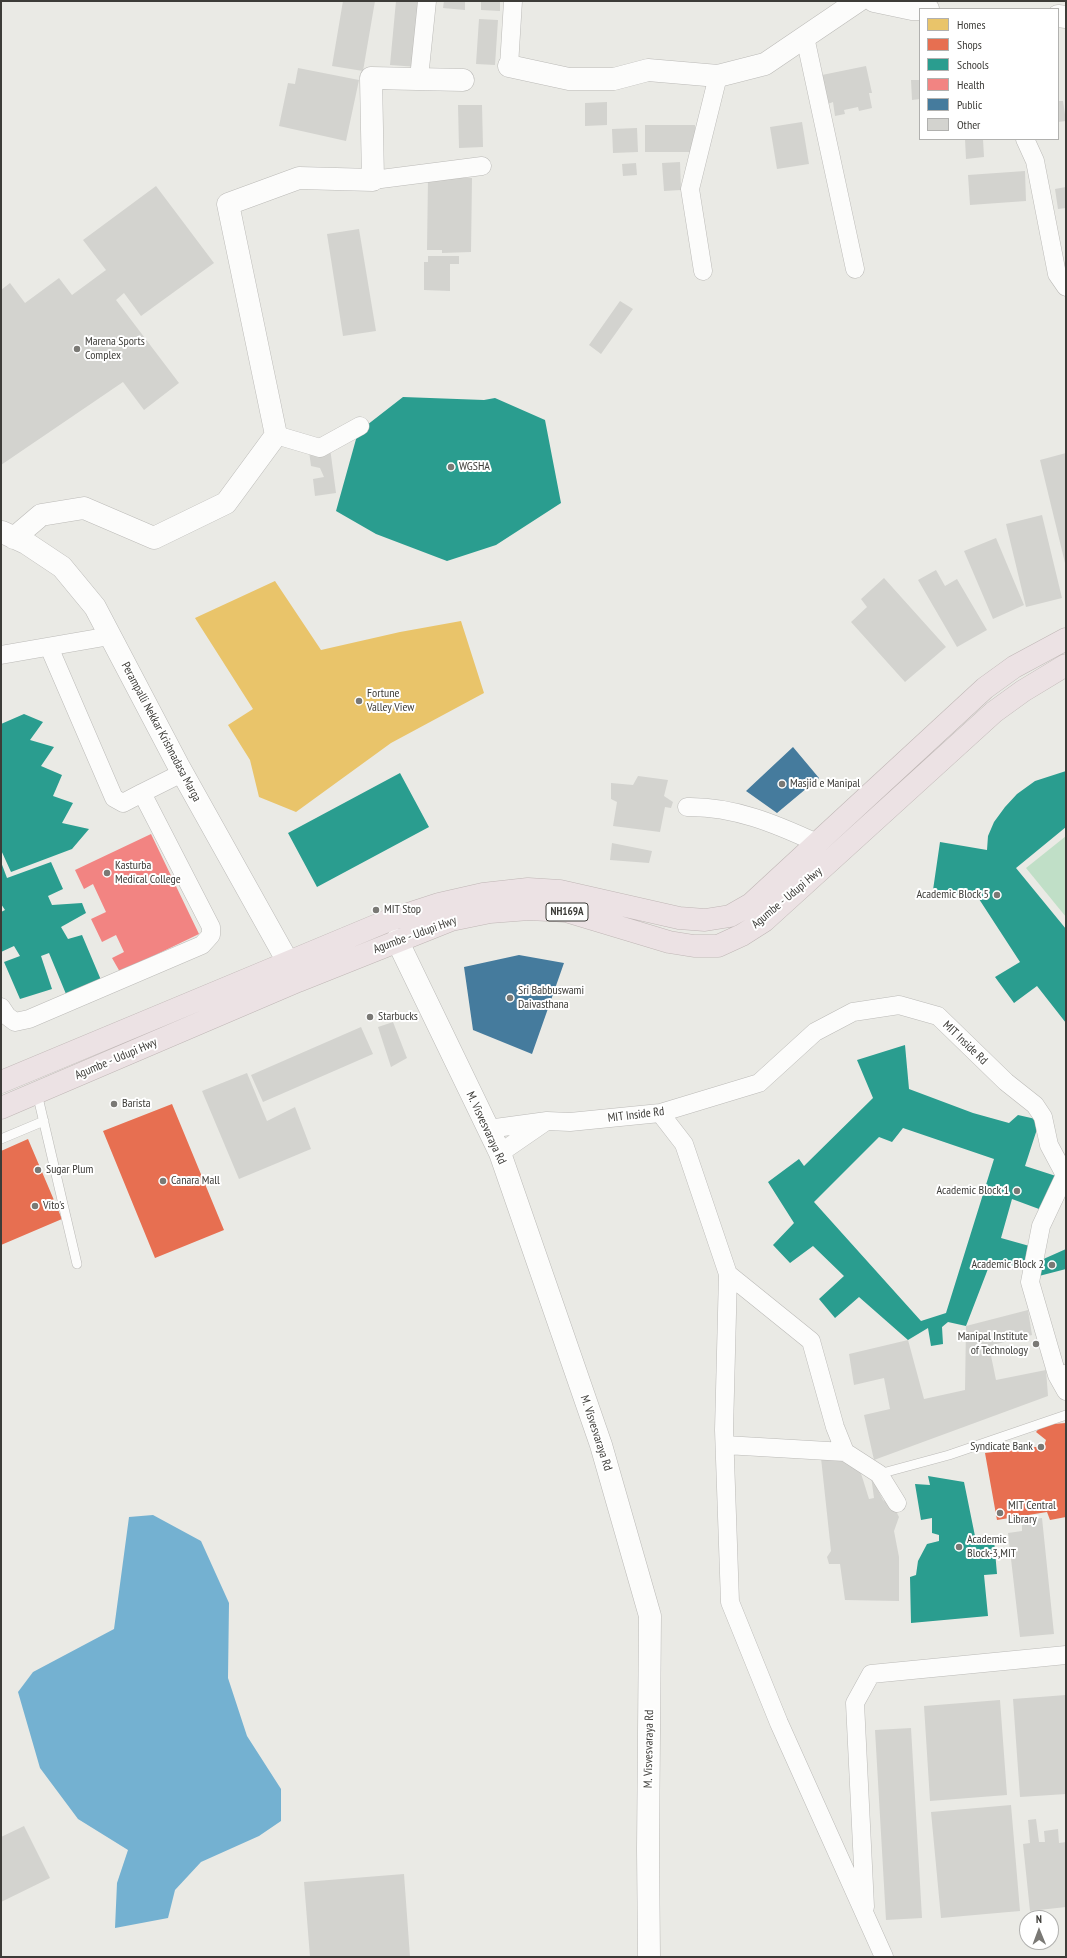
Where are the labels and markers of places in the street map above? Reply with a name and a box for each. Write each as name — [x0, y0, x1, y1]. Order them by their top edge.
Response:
place label: Marena Sports Complex — [85, 335, 145, 363]
marker: Marena Sports Complex — [72, 344, 82, 354]
place label: WGSHA — [459, 460, 490, 474]
marker: WGSHA — [446, 462, 456, 472]
place label: Fortune Valley View — [367, 687, 414, 715]
marker: Fortune Valley View — [354, 696, 364, 706]
place label: Masjid e Manipal — [790, 777, 860, 791]
marker: Masjid e Manipal — [777, 779, 787, 789]
place label: Kasturba Medical College — [115, 859, 181, 887]
marker: Kasturba Medical College — [102, 868, 112, 878]
place label: Academic Block 5 — [916, 888, 989, 902]
marker: Academic Block 5 — [992, 890, 1002, 900]
place label: MIT Stop — [384, 903, 421, 917]
marker: MIT Stop — [371, 905, 381, 915]
place label: Sri Babbuswami Daivasthana — [518, 984, 584, 1012]
marker: Sri Babbuswami Daivasthana — [505, 993, 515, 1003]
place label: Starbucks — [378, 1010, 418, 1024]
marker: Starbucks — [365, 1012, 375, 1022]
place label: Barista — [122, 1097, 150, 1111]
marker: Barista — [109, 1099, 119, 1109]
place label: Sugar Plum — [46, 1163, 93, 1177]
marker: Sugar Plum — [33, 1165, 43, 1175]
place label: Canara Mall — [171, 1174, 220, 1188]
marker: Canara Mall — [158, 1176, 168, 1186]
place label: Academic Block 1 — [936, 1184, 1009, 1198]
marker: Academic Block 1 — [1012, 1186, 1022, 1196]
place label: Vito's — [43, 1199, 65, 1213]
marker: Vito's — [30, 1201, 40, 1211]
place label: Academic Block 2 — [971, 1258, 1044, 1272]
marker: Academic Block 2 — [1047, 1260, 1057, 1270]
place label: Manipal Institute of Technology — [958, 1330, 1028, 1358]
marker: Manipal Institute of Technology — [1031, 1339, 1041, 1349]
place label: Syndicate Bank — [970, 1440, 1033, 1454]
marker: Syndicate Bank — [1036, 1442, 1046, 1452]
place label: MIT Central Library — [1008, 1499, 1056, 1527]
marker: MIT Central Library — [995, 1508, 1005, 1518]
place label: Academic Block-3,MIT — [967, 1533, 1016, 1561]
marker: Academic Block-3,MIT — [954, 1542, 964, 1552]

